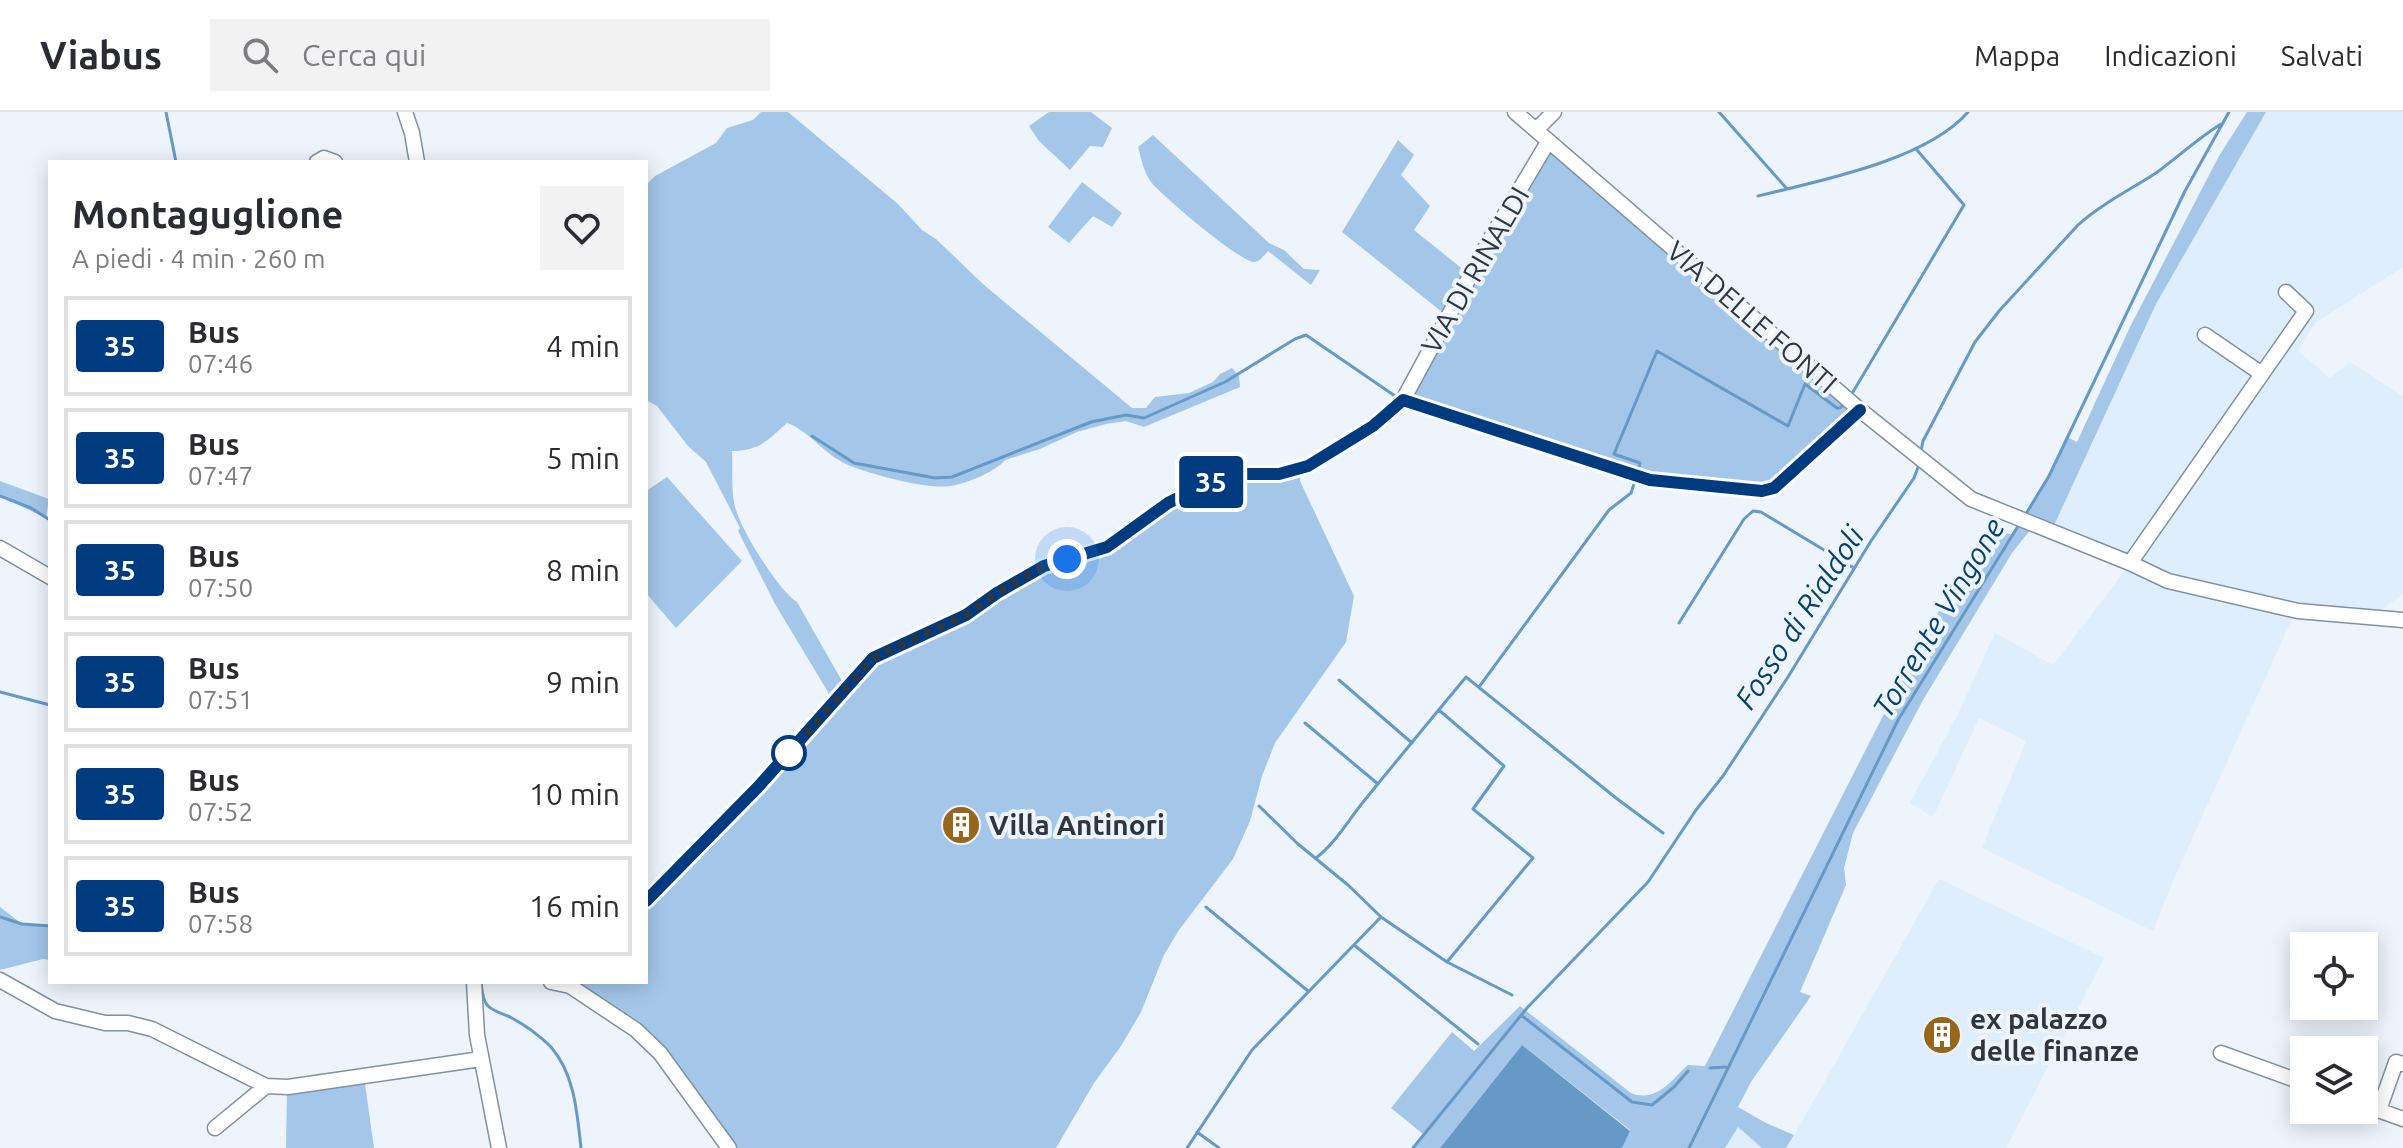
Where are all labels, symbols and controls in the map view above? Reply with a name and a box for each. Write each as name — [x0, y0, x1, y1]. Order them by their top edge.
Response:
search box — [210, 19, 770, 91]
icon: search — [238, 33, 282, 77]
text: Viabus — [40, 34, 162, 76]
text: Cerca qui — [302, 38, 426, 72]
text: Mappa — [1974, 40, 2060, 71]
text: Indicazioni — [2104, 40, 2237, 71]
text: Salvati — [2281, 40, 2363, 71]
street label: VIA DI RINALDI — [1414, 181, 1535, 358]
button: heart — [540, 186, 624, 270]
text: Montaguglione — [72, 193, 343, 235]
street label: VIA DELLE FONTI — [1661, 234, 1844, 399]
text: A piedi · 4 min · 260 m — [72, 244, 325, 273]
text: Bus — [188, 315, 240, 349]
text: 4 min — [546, 329, 620, 363]
text: 35 — [104, 330, 136, 361]
text: 07:46 — [188, 349, 253, 378]
text: Bus — [188, 427, 240, 461]
text: 5 min — [546, 441, 620, 475]
text: 35 — [104, 442, 136, 473]
line badge: 35 — [1175, 456, 1247, 508]
text: 07:47 — [188, 461, 253, 490]
text: 35 — [1195, 466, 1227, 497]
water label: Torrente Vingone — [1865, 512, 2011, 723]
water label: Fosso di Rialdoli — [1728, 519, 1871, 715]
text: Bus — [188, 539, 240, 573]
your location — [1047, 539, 1087, 579]
text: 8 min — [546, 553, 620, 587]
text: 35 — [104, 554, 136, 585]
text: 07:50 — [188, 573, 253, 602]
text: Bus — [188, 651, 240, 685]
text: 9 min — [546, 665, 620, 699]
text: 35 — [104, 666, 136, 697]
text: 07:51 — [188, 685, 253, 714]
unlabelled marker — [772, 736, 806, 770]
text: Bus — [188, 763, 240, 797]
text: 10 min — [529, 777, 620, 811]
text: 35 — [104, 778, 136, 809]
text: 07:52 — [188, 797, 253, 826]
building icon: Villa Antinori — [940, 804, 982, 846]
place label: Villa Antinori — [989, 809, 1165, 840]
text: Bus — [188, 875, 240, 909]
text: 16 min — [529, 889, 620, 923]
text: 35 — [104, 890, 136, 921]
text: 07:58 — [188, 909, 253, 938]
map controls — [2290, 932, 2378, 1124]
button: locate — [2290, 932, 2378, 1020]
place label: ex palazzo delle finanze — [1970, 1003, 2139, 1066]
building icon: ex palazzo delle finanze — [1921, 1014, 1963, 1056]
button: layers — [2290, 1036, 2378, 1124]

